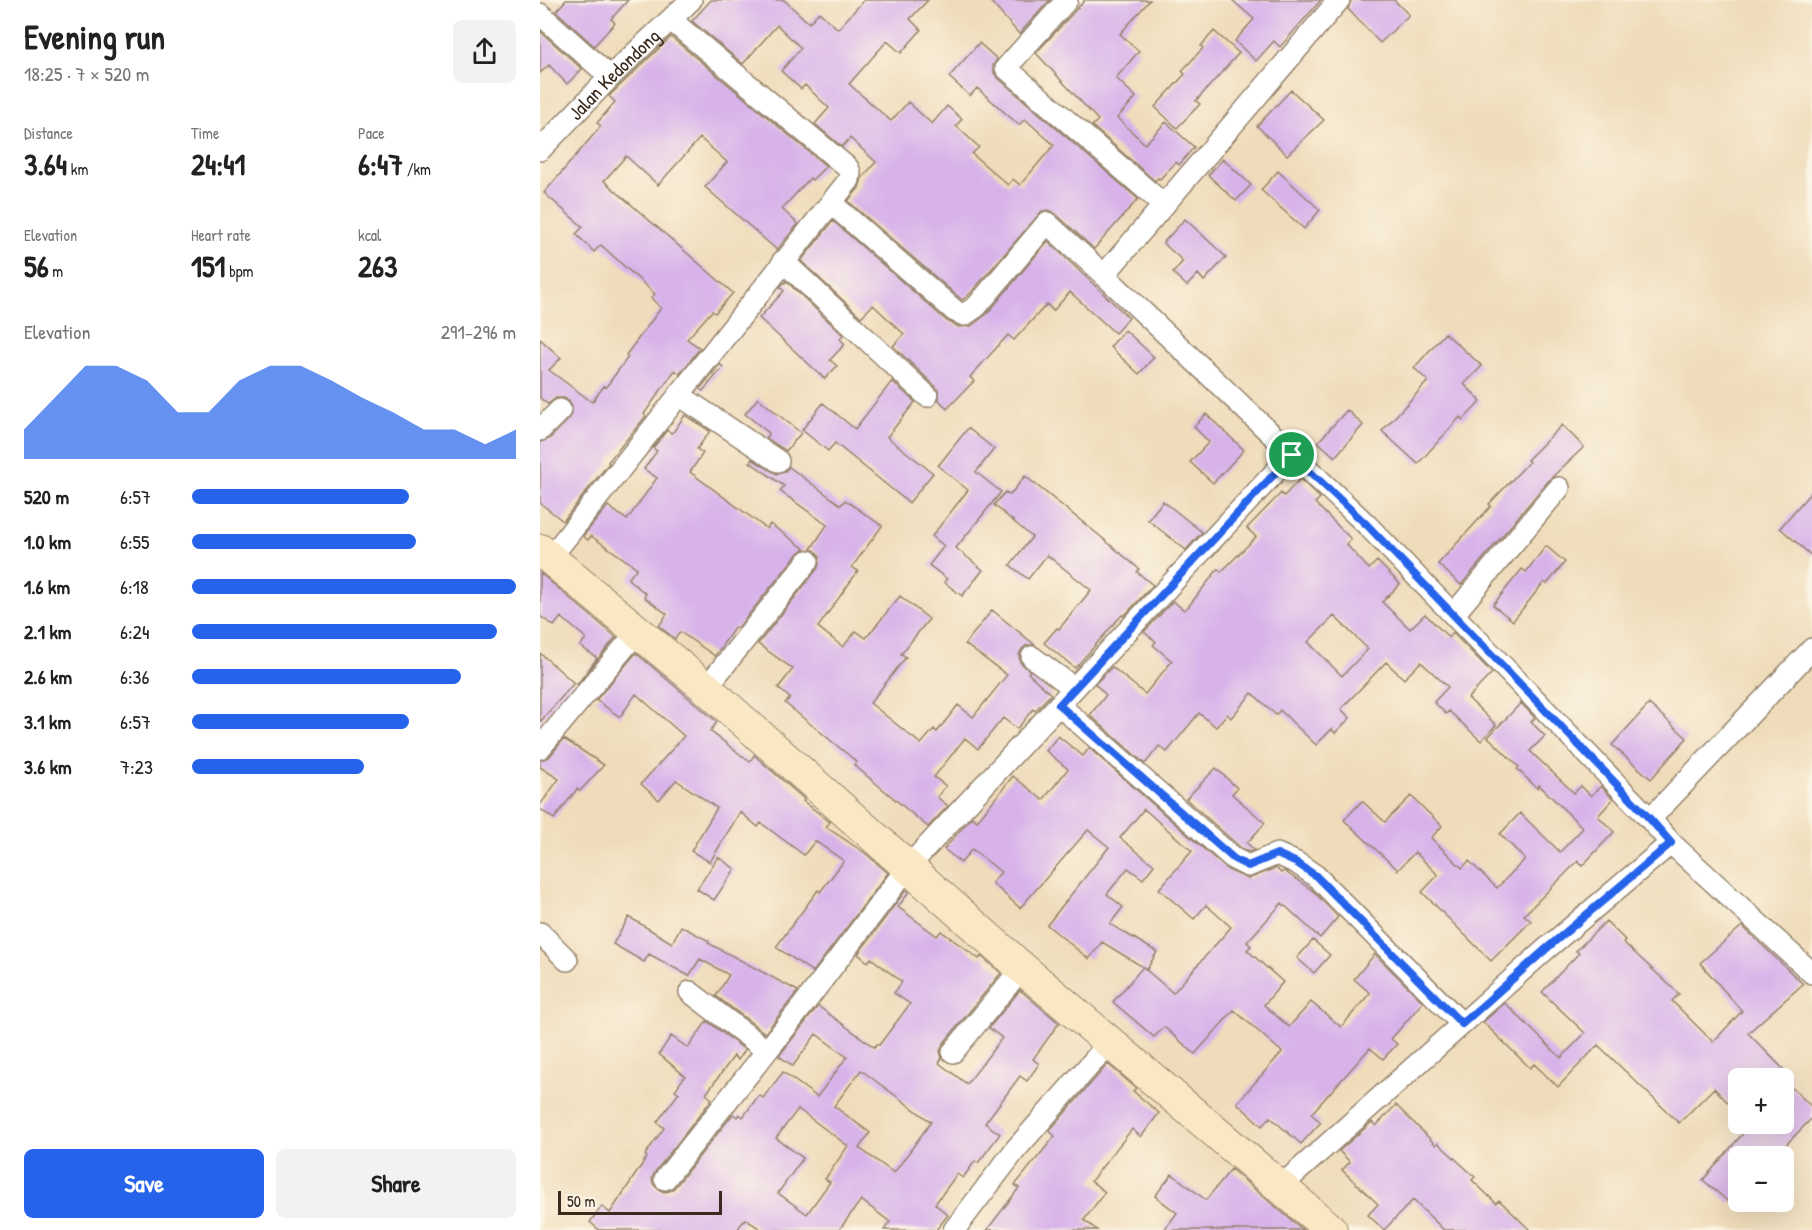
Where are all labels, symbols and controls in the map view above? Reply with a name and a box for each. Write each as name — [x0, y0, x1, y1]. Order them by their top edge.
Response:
text: Evening run — [24, 15, 165, 59]
button: share — [453, 20, 516, 83]
street label: Jalan Kedondong — [562, 22, 666, 126]
text: 18:25 · 7 × 520 m — [24, 60, 149, 87]
text: Distance — [24, 122, 73, 144]
text: Time — [191, 122, 219, 144]
text: Pace — [358, 122, 385, 144]
text: 3.64 — [24, 144, 67, 184]
text: 24:41 — [191, 144, 245, 184]
text: 6:47 — [358, 144, 403, 184]
text: km — [67, 158, 88, 180]
text: /km — [403, 158, 431, 180]
text: Elevation — [24, 224, 77, 246]
text: Heart rate — [191, 224, 251, 246]
text: kcal — [358, 224, 381, 246]
text: 56 — [24, 246, 49, 286]
text: 151 — [191, 246, 225, 286]
text: 263 — [358, 246, 397, 286]
text: m — [49, 260, 63, 282]
text: bpm — [225, 260, 254, 282]
text: Elevation — [24, 318, 90, 345]
text: 291–296 m — [441, 318, 516, 345]
pin — [1266, 429, 1317, 480]
icon: arrive — [1275, 438, 1308, 471]
text: 520 m — [24, 483, 69, 510]
text: 6:57 — [120, 483, 151, 510]
text: 1.0 km — [24, 528, 71, 555]
text: 6:55 — [120, 528, 150, 555]
text: 1.6 km — [24, 573, 70, 600]
text: 6:18 — [120, 573, 149, 600]
text: 2.1 km — [24, 618, 71, 645]
text: 6:24 — [120, 618, 149, 645]
text: 2.6 km — [24, 663, 72, 690]
text: 6:36 — [120, 663, 150, 690]
text: 3.1 km — [24, 708, 71, 735]
text: 6:57 — [120, 708, 151, 735]
text: 3.6 km — [24, 753, 72, 780]
text: 7:23 — [120, 753, 153, 780]
map controls — [1728, 1068, 1794, 1212]
button: + — [1728, 1068, 1794, 1134]
button: − — [1728, 1146, 1794, 1212]
button: Save — [24, 1149, 264, 1218]
button: Share — [276, 1149, 516, 1218]
scale bar — [558, 1188, 722, 1216]
text: 50 m — [567, 1190, 596, 1212]

